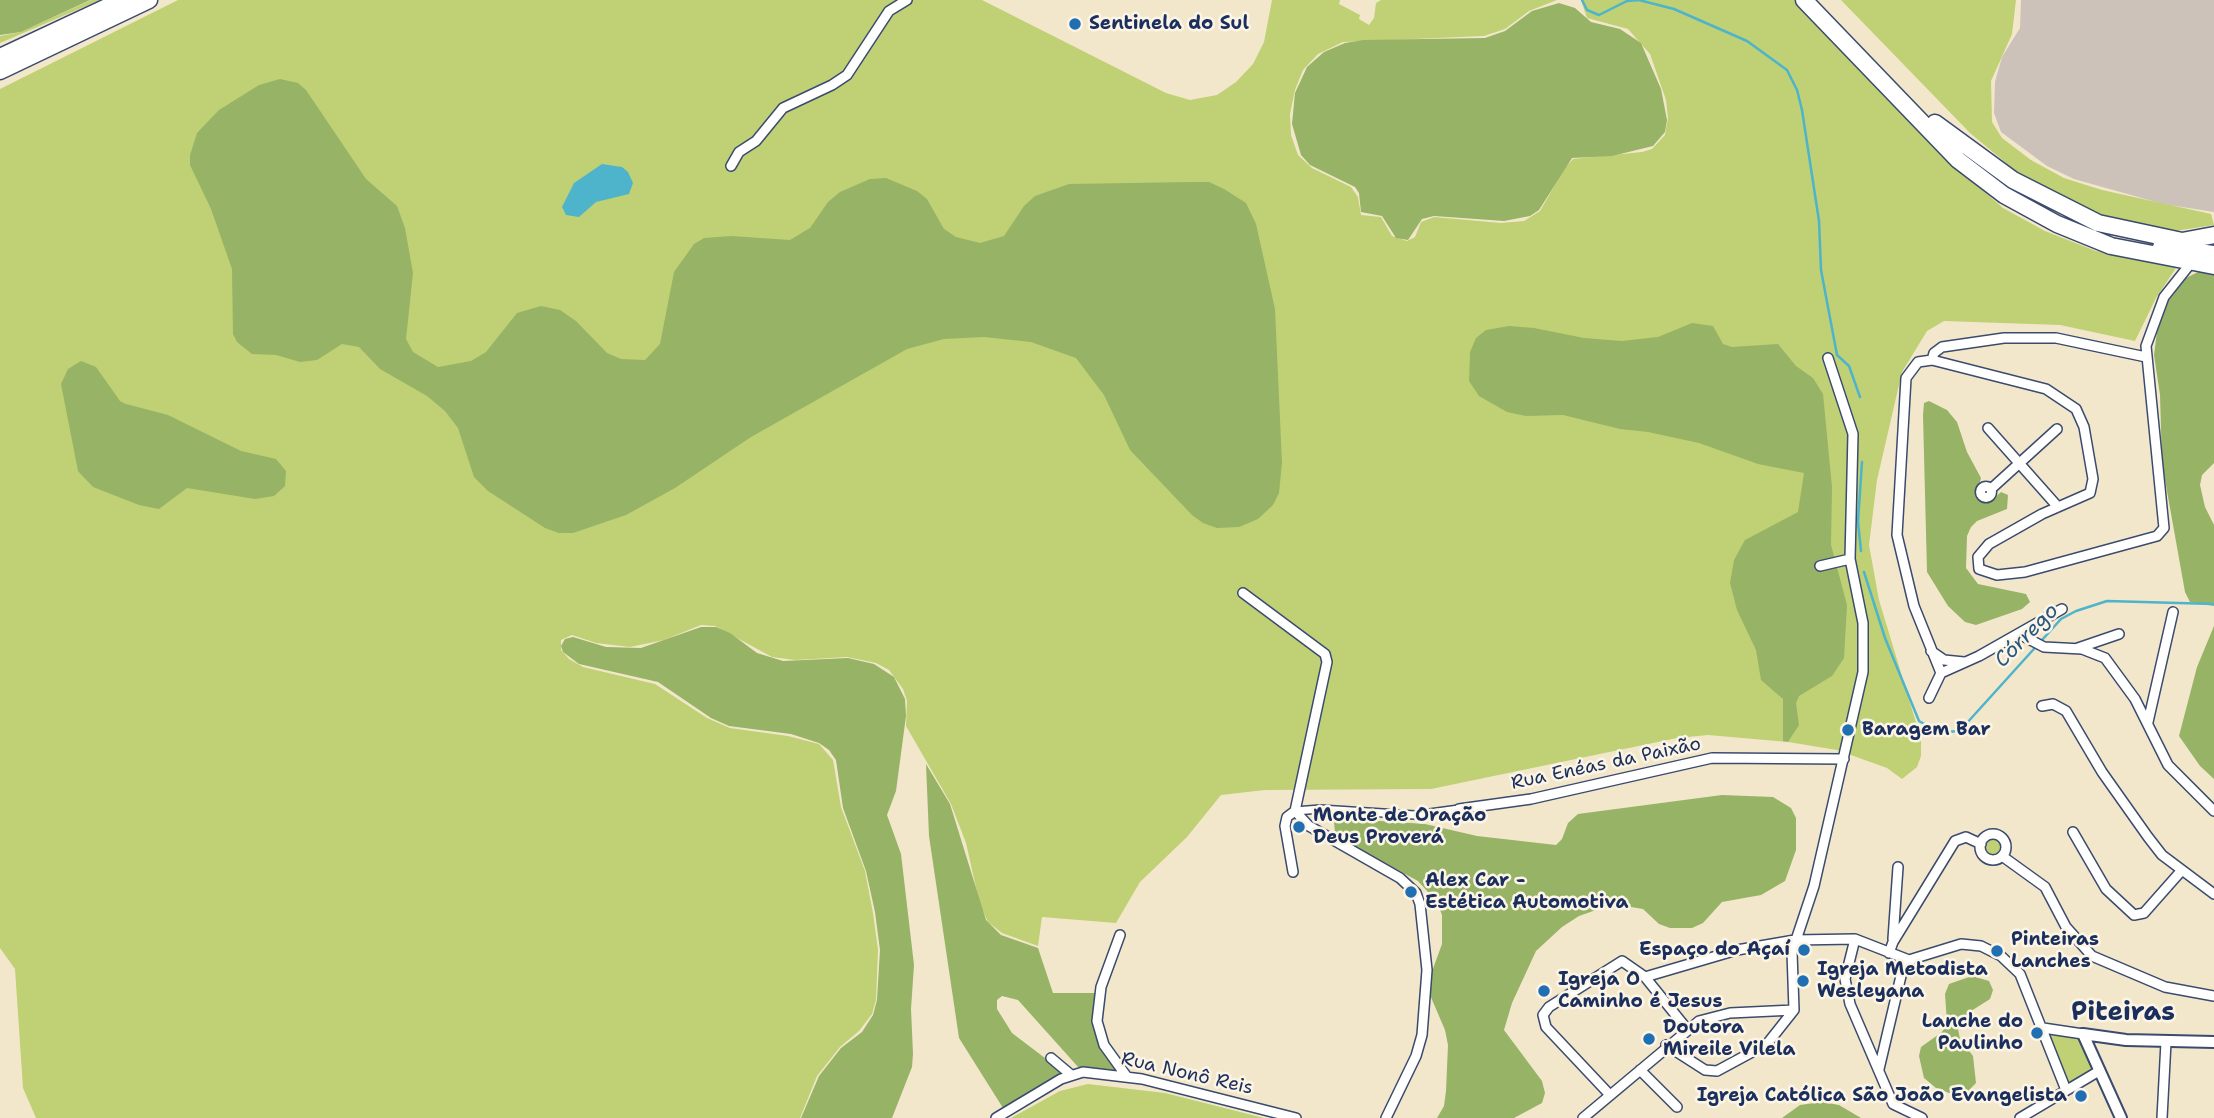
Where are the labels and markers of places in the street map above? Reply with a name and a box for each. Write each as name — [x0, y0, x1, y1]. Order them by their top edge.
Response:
place label: Sentinela do Sul — [1089, 13, 1249, 35]
marker: Sentinela do Sul — [1067, 16, 1083, 32]
place label: Baragem Bar — [1862, 719, 1991, 741]
marker: Baragem Bar — [1840, 722, 1856, 738]
place label: Monte de Oração Deus Proverá — [1313, 805, 1486, 849]
marker: Monte de Oração Deus Proverá — [1291, 819, 1307, 835]
place label: Alex Car - Estética Automotiva — [1425, 870, 1628, 914]
marker: Alex Car - Estética Automotiva — [1403, 884, 1419, 900]
place label: Pinteiras Lanches — [2011, 929, 2099, 973]
place label: Espaço do Açaí — [1639, 939, 1790, 961]
marker: Espaço do Açaí — [1796, 942, 1812, 958]
marker: Pinteiras Lanches — [1989, 943, 2005, 959]
place label: Igreja Metodista Wesleyana — [1817, 959, 1988, 1003]
place label: Igreja O Caminho é Jesus — [1558, 969, 1723, 1013]
marker: Igreja Metodista Wesleyana — [1795, 973, 1811, 989]
marker: Igreja O Caminho é Jesus — [1536, 983, 1552, 999]
place label: Lanche do Paulinho — [1922, 1011, 2023, 1055]
place label: Doutora Mireile Vilela — [1663, 1017, 1796, 1061]
marker: Lanche do Paulinho — [2029, 1025, 2045, 1041]
marker: Doutora Mireile Vilela — [1641, 1031, 1657, 1047]
place label: Igreja Católica São João Evangelista — [1697, 1085, 2067, 1107]
marker: Igreja Católica São João Evangelista — [2073, 1088, 2089, 1104]

